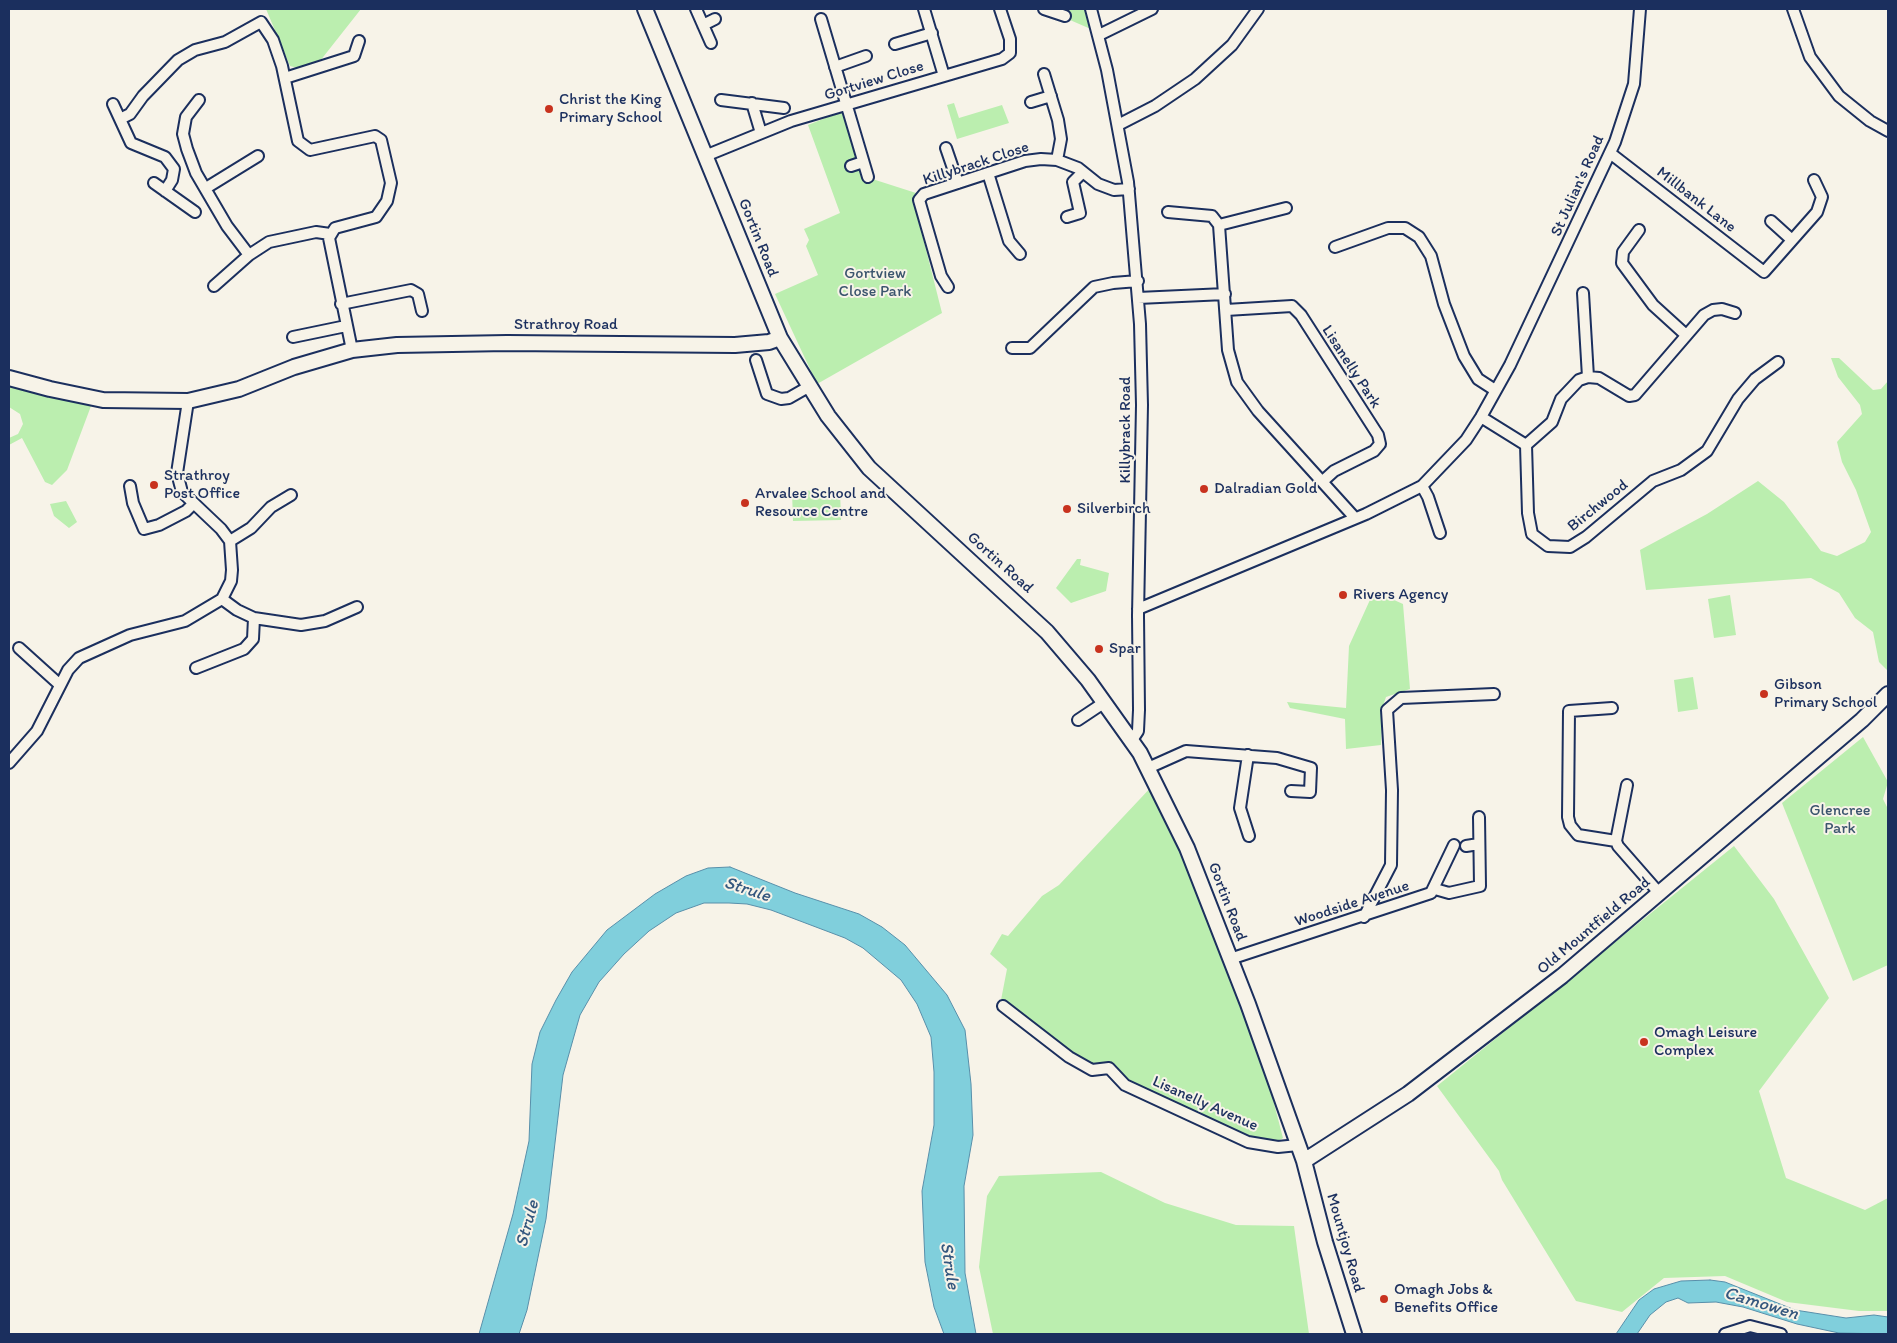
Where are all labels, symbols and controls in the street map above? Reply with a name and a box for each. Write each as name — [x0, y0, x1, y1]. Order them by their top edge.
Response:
street label: Gortview Close — [822, 57, 926, 105]
place label: Christ the King Primary School — [559, 90, 662, 128]
marker: Christ the King Primary School — [543, 103, 555, 115]
street label: St Julian's Road — [1547, 132, 1609, 240]
street label: Killybrack Close — [921, 138, 1031, 190]
street label: Millbank Lane — [1652, 163, 1740, 237]
street label: Gortin Road — [734, 196, 782, 280]
park label: Gortview Close Park — [839, 264, 911, 302]
street label: Strathroy Road — [514, 315, 618, 335]
street label: Lisanelly Park — [1317, 322, 1385, 412]
street label: Killybrack Road — [1116, 376, 1136, 484]
place label: Strathroy Post Office — [164, 466, 240, 504]
street label: Birchwood — [1564, 476, 1632, 536]
marker: Strathroy Post Office — [148, 479, 160, 491]
place label: Dalradian Gold — [1214, 479, 1317, 499]
marker: Dalradian Gold — [1198, 483, 1210, 495]
place label: Arvalee School and Resource Centre — [755, 484, 886, 522]
marker: Arvalee School and Resource Centre — [739, 497, 751, 509]
place label: Silverbirch — [1077, 499, 1151, 519]
marker: Silverbirch — [1061, 503, 1073, 515]
street label: Gortin Road — [963, 528, 1037, 598]
place label: Rivers Agency — [1353, 585, 1448, 605]
marker: Rivers Agency — [1337, 589, 1349, 601]
place label: Spar — [1109, 639, 1141, 659]
marker: Spar — [1093, 643, 1105, 655]
place label: Gibson Primary School — [1774, 675, 1877, 713]
marker: Gibson Primary School — [1758, 688, 1770, 700]
park label: Glencree Park — [1810, 801, 1870, 839]
street label: Gortin Road — [1203, 860, 1251, 944]
water label: Strule — [721, 872, 773, 908]
street label: Old Mountfield Road — [1533, 873, 1655, 979]
street label: Woodside Avenue — [1292, 876, 1412, 932]
place label: Omagh Leisure Complex — [1654, 1023, 1757, 1061]
marker: Omagh Leisure Complex — [1638, 1036, 1650, 1048]
street label: Lisanelly Avenue — [1149, 1072, 1261, 1136]
street label: Mountjoy Road — [1322, 1191, 1368, 1295]
water label: Strule — [511, 1198, 545, 1250]
water label: Strule — [935, 1241, 963, 1291]
place label: Omagh Jobs & Benefits Office — [1394, 1280, 1498, 1318]
water label: Camowen — [1721, 1283, 1801, 1325]
marker: Omagh Jobs & Benefits Office — [1378, 1293, 1390, 1305]

